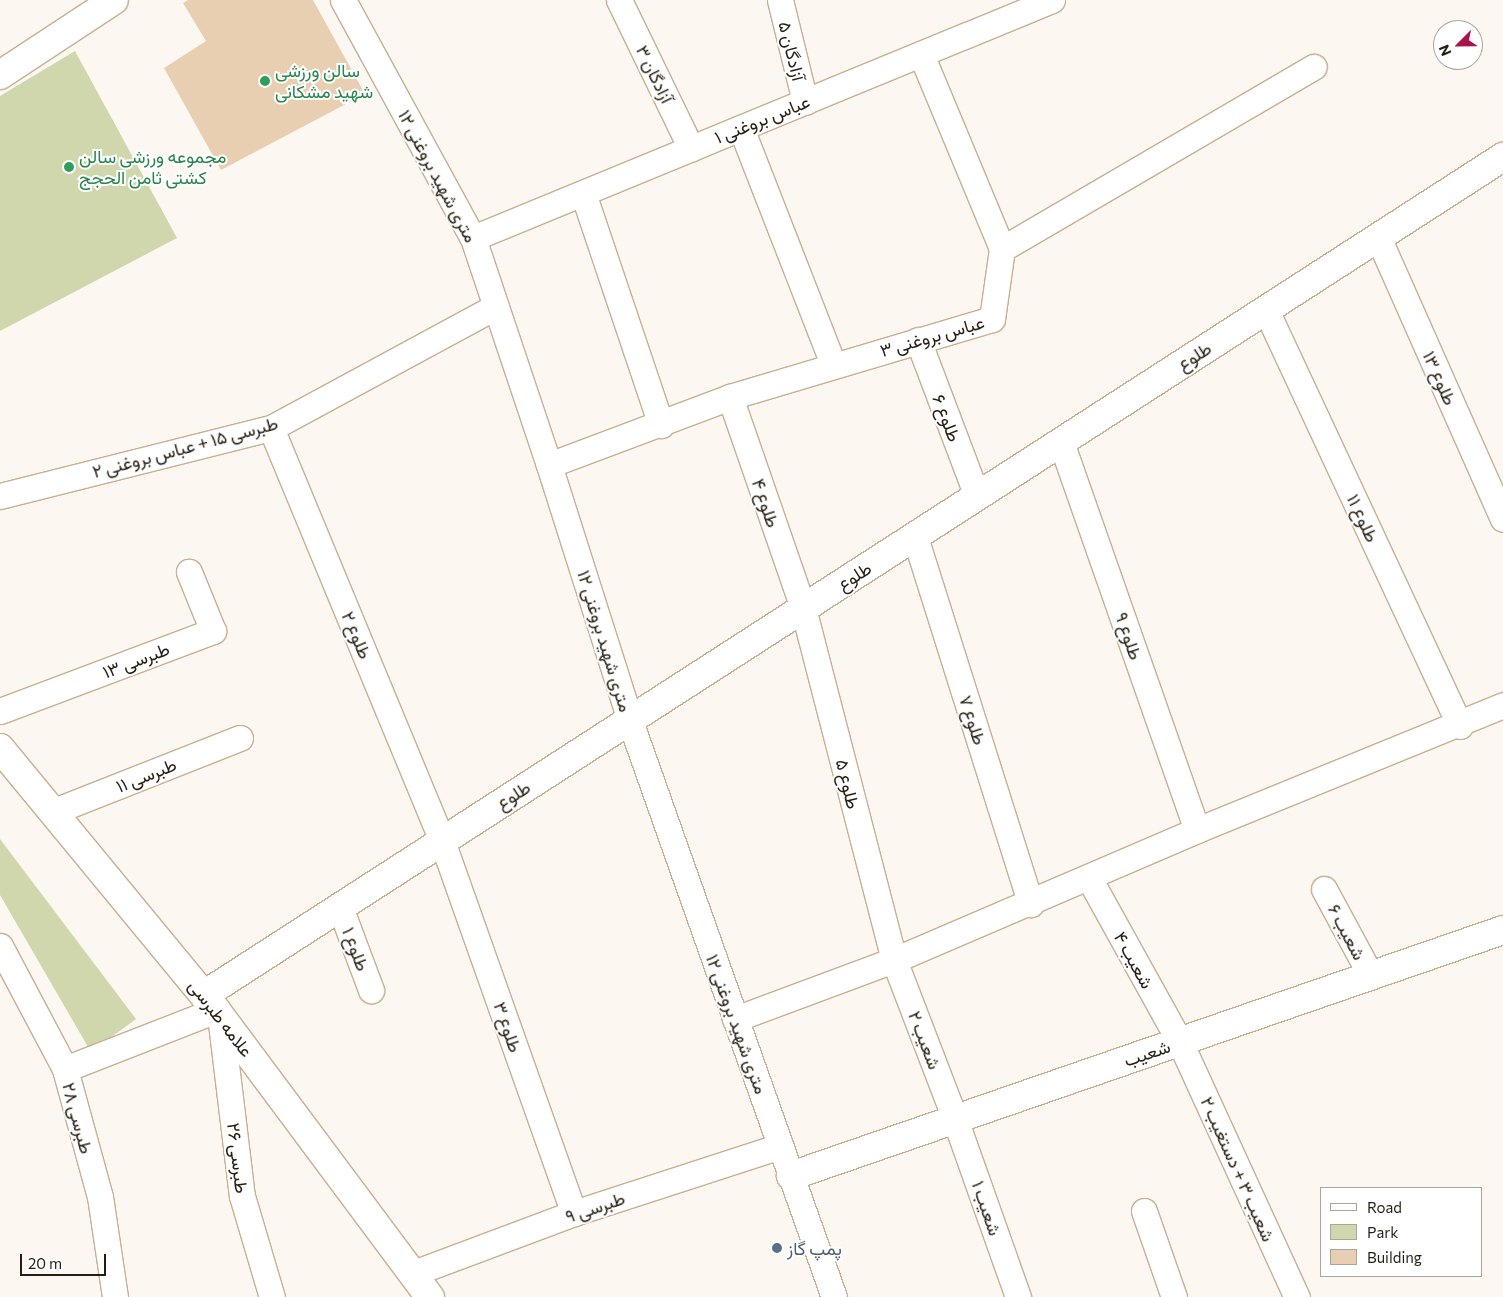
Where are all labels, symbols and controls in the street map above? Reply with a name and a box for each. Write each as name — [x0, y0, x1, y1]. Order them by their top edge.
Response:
street label: آزادگان ۵ — [774, 19, 810, 83]
north arrow — [1433, 20, 1483, 70]
street label: آزادگان ۳ — [632, 41, 678, 107]
text: N — [1435, 43, 1455, 59]
place label: سالن ورزشی شهید مشکانی — [275, 60, 373, 102]
marker: سالن ورزشی شهید مشکانی — [259, 75, 271, 87]
street label: عباس بروغنی ۱ — [711, 90, 813, 148]
street label: ۱۲ متری شهید بروغنی — [394, 106, 482, 246]
place label: مجموعه ورزشی سالن کشتی ثامن الحجج — [79, 146, 226, 188]
marker: مجموعه ورزشی سالن کشتی ثامن الحجج — [63, 161, 75, 173]
street label: عباس بروغنی ۳ — [877, 311, 987, 361]
street label: طلوع — [1173, 337, 1215, 375]
street label: طلوع ۱۳ — [1419, 348, 1461, 408]
street label: طلوع ۶ — [928, 391, 966, 445]
street label: طبرسی ۱۵ + عباس بروغنی ۲ — [90, 412, 280, 482]
street label: طلوع ۴ — [748, 476, 784, 530]
street label: طلوع ۱۱ — [1343, 491, 1383, 545]
street label: طلوع — [833, 557, 875, 595]
street label: ۱۲ متری شهید بروغنی — [573, 568, 637, 714]
street label: طلوع ۲ — [337, 608, 377, 662]
street label: طلوع ۹ — [1111, 609, 1147, 663]
street label: طبرسی ۱۳ — [100, 637, 172, 683]
street label: طلوع ۷ — [955, 693, 991, 747]
street label: طبرسی ۱۱ — [113, 753, 179, 797]
street label: طلوع ۵ — [831, 757, 865, 811]
street label: طلوع — [492, 776, 534, 814]
street label: شعیب ۶ — [1323, 900, 1371, 964]
street label: طلوع ۱ — [338, 924, 374, 974]
street label: شعیب ۴ — [1110, 928, 1158, 992]
street label: ۱۲ متری شهید بروغنی — [702, 951, 772, 1097]
street label: علامه طبرسی — [184, 975, 258, 1061]
street label: طلوع ۳ — [489, 999, 527, 1055]
street label: شعیب ۲ — [904, 1008, 946, 1072]
street label: شعیب — [1121, 1035, 1173, 1071]
street label: طبرسی ۲۸ — [58, 1080, 98, 1156]
street label: شعیب ۳ + دستغیب ۲ — [1196, 1093, 1280, 1245]
street label: طبرسی ۲۶ — [223, 1121, 253, 1195]
street label: شعیب ۱ — [968, 1178, 1006, 1238]
street label: طبرسی ۹ — [562, 1187, 628, 1227]
legend — [1320, 1187, 1483, 1277]
text: Road — [1367, 1198, 1402, 1216]
text: Park — [1367, 1223, 1398, 1241]
place label: پمپ گاز — [787, 1237, 842, 1259]
marker: پمپ گاز — [771, 1242, 783, 1254]
scale bar — [22, 1244, 109, 1276]
text: Building — [1367, 1248, 1422, 1266]
text: 20 m — [28, 1254, 62, 1272]

